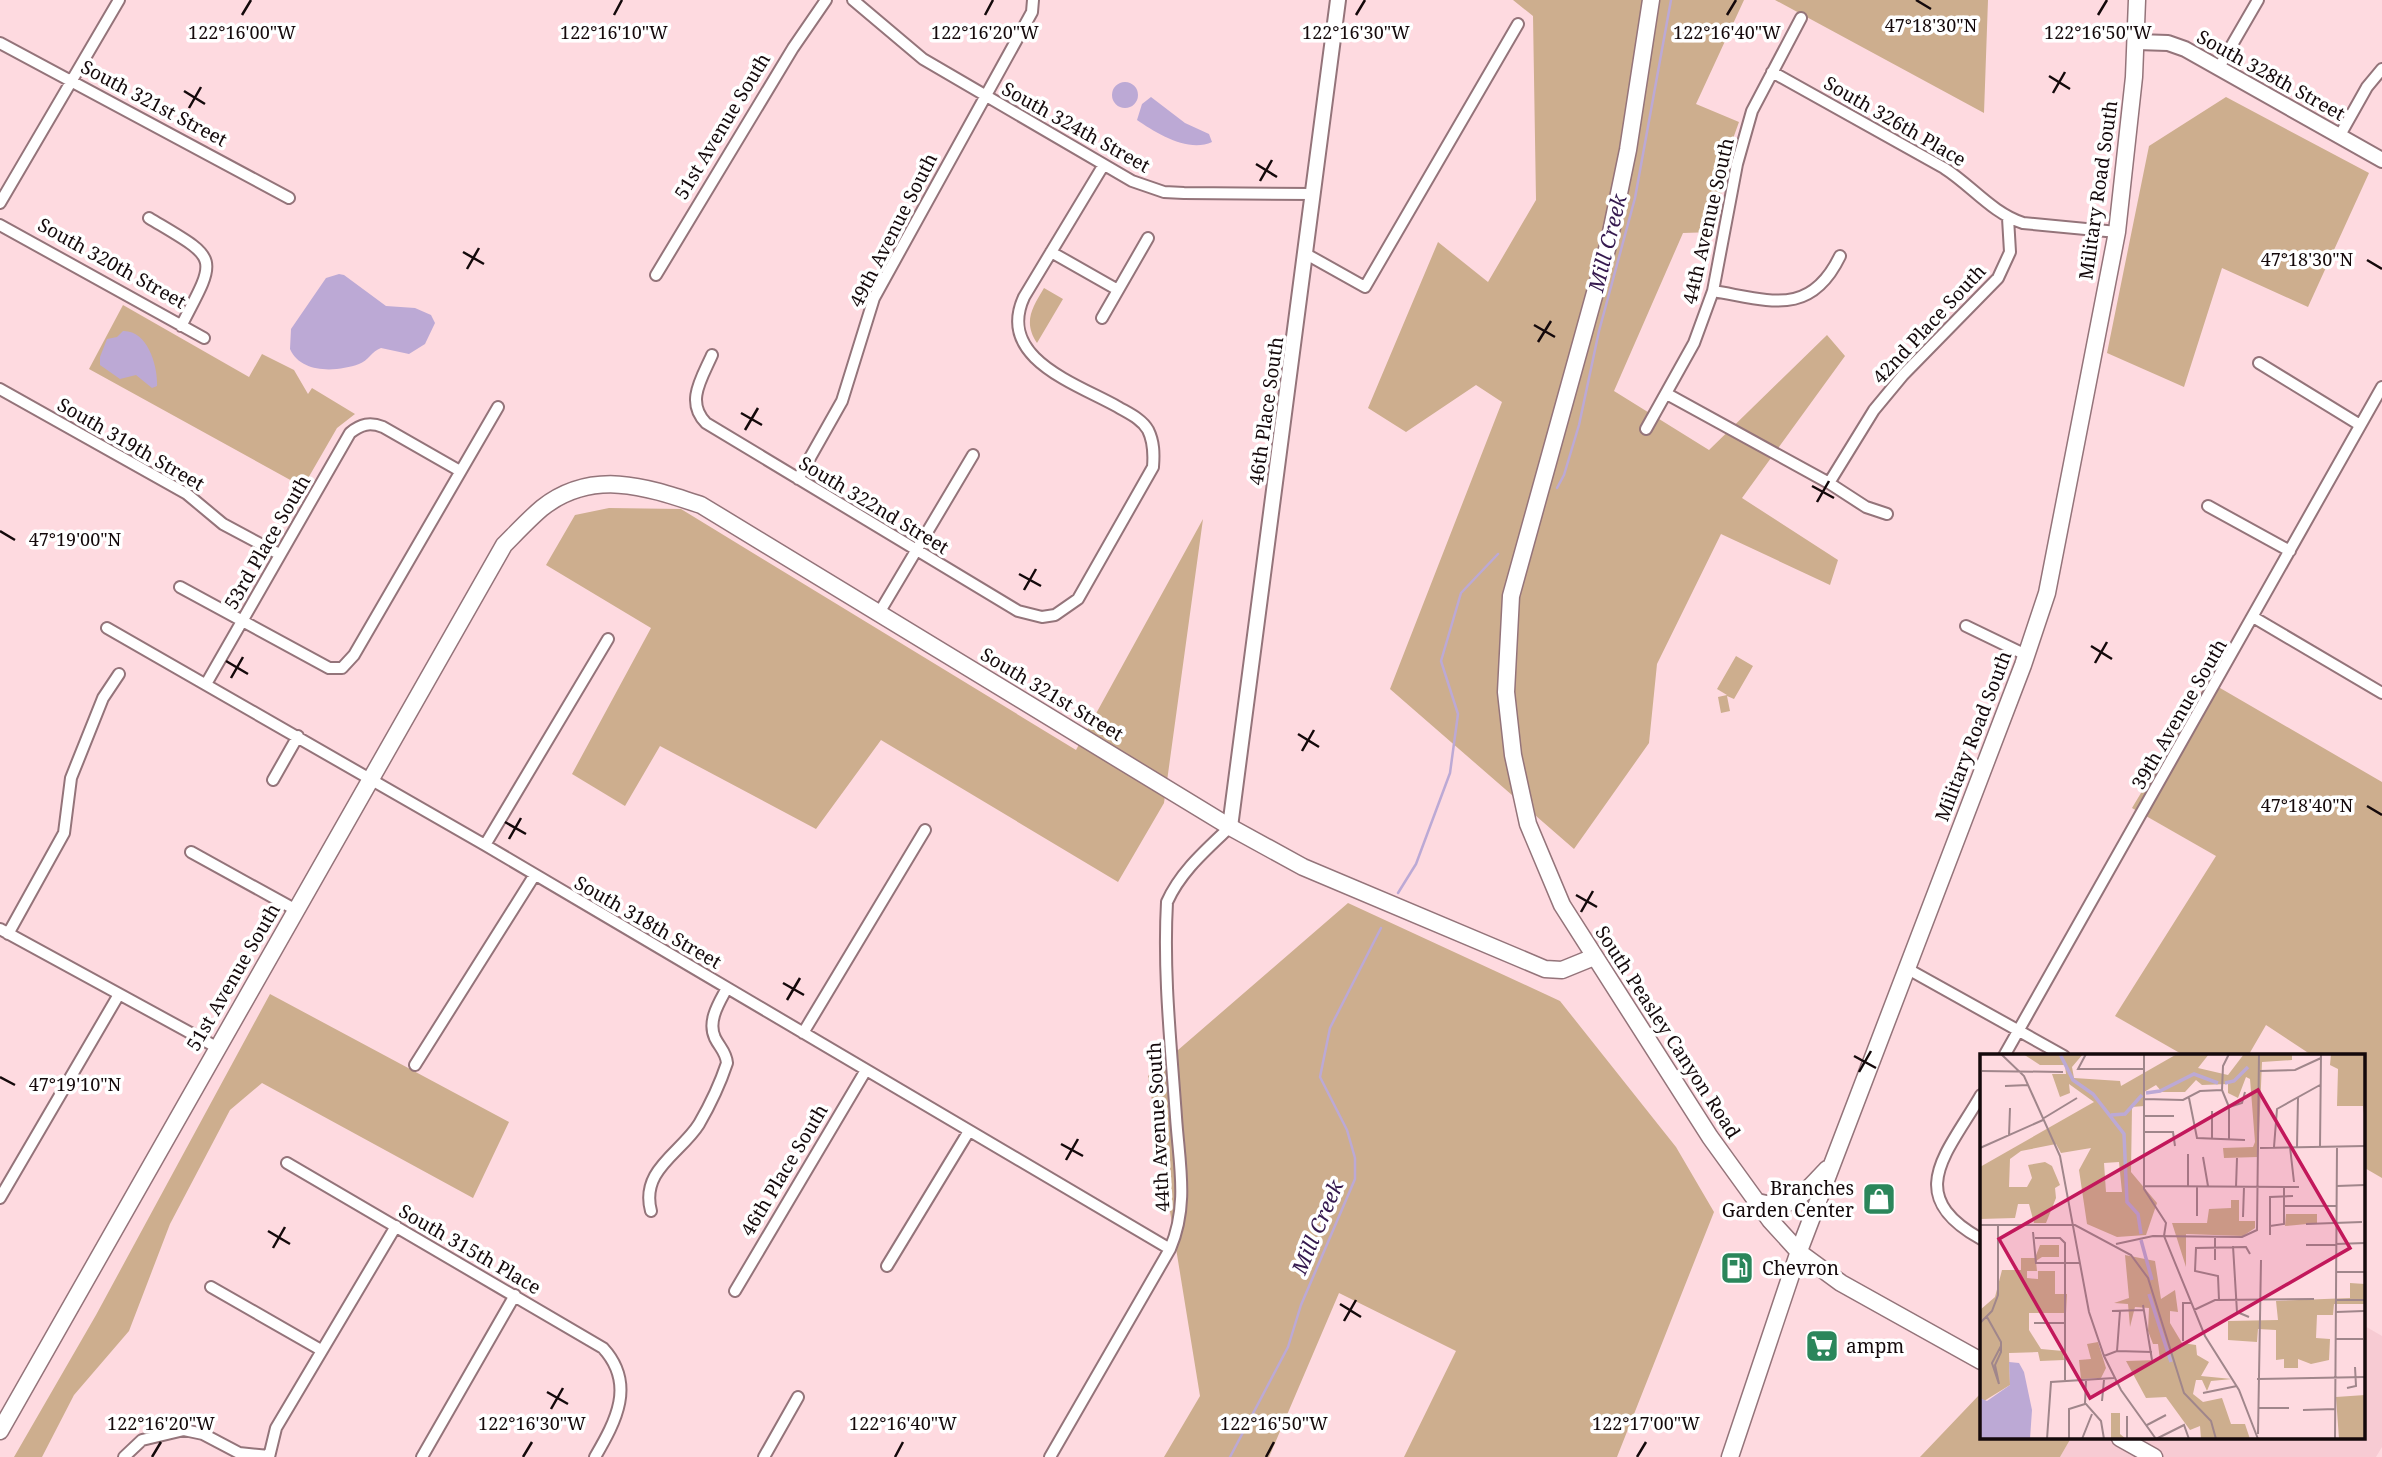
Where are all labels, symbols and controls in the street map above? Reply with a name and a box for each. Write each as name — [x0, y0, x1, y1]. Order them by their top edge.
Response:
text: 47°18'30"N — [1885, 13, 1978, 37]
text: 122°16'00"W — [188, 20, 296, 44]
text: 122°16'10"W — [560, 20, 668, 44]
text: 122°16'20"W — [931, 20, 1039, 44]
text: 122°16'30"W — [1302, 20, 1410, 44]
text: 122°16'40"W — [1673, 20, 1781, 44]
text: 122°16'50"W — [2044, 20, 2152, 44]
street label: South 328th Street — [2192, 23, 2350, 127]
street label: 51st Avenue South — [668, 48, 776, 204]
street label: South 321st Street — [76, 53, 232, 153]
street label: South 326th Place — [1819, 70, 1971, 172]
street label: South 324th Street — [997, 75, 1155, 179]
street label: Military Road South — [2073, 99, 2123, 281]
street label: 44th Avenue South — [1676, 135, 1740, 307]
street label: 49th Avenue South — [843, 148, 943, 312]
water label: Mill Creek — [1581, 190, 1633, 296]
street label: South 320th Street — [33, 211, 191, 315]
text: 47°18'30"N — [2261, 247, 2354, 271]
street label: 42nd Place South — [1867, 259, 1991, 389]
street label: 46th Place South — [1243, 335, 1289, 487]
street label: South 319th Street — [53, 391, 209, 497]
street label: South 322nd Street — [794, 450, 954, 560]
street label: 53rd Place South — [218, 470, 316, 614]
text: 47°19'00"N — [29, 527, 122, 551]
street label: 39th Avenue South — [2125, 634, 2233, 794]
street label: South 321st Street — [976, 641, 1128, 747]
street label: Military Road South — [1928, 647, 2018, 825]
text: 47°18'40"N — [2261, 793, 2354, 817]
street label: South 318th Street — [570, 869, 726, 975]
street label: 51st Avenue South — [180, 898, 286, 1056]
street label: South Peasley Canyon Road — [1589, 921, 1747, 1144]
street label: 44th Avenue South — [1141, 1041, 1175, 1213]
inset map — [1980, 1054, 2364, 1440]
text: 47°19'10"N — [29, 1072, 122, 1096]
street label: 46th Place South — [734, 1099, 834, 1241]
water label: Mill Creek — [1284, 1175, 1350, 1279]
place label: Branches Garden Center — [1722, 1175, 1854, 1223]
shop icon: Branches Garden Center — [1860, 1180, 1898, 1218]
street label: South 315th Place — [394, 1198, 546, 1300]
fuel station icon: Chevron — [1718, 1249, 1756, 1287]
place label: Chevron — [1762, 1255, 1839, 1281]
supermarket icon: ampm — [1803, 1327, 1841, 1365]
place label: ampm — [1846, 1333, 1904, 1359]
text: 122°16'20"W — [107, 1411, 215, 1435]
text: 122°16'30"W — [478, 1411, 586, 1435]
text: 122°16'40"W — [849, 1411, 957, 1435]
text: 122°16'50"W — [1220, 1411, 1328, 1435]
text: 122°17'00"W — [1592, 1411, 1700, 1435]

